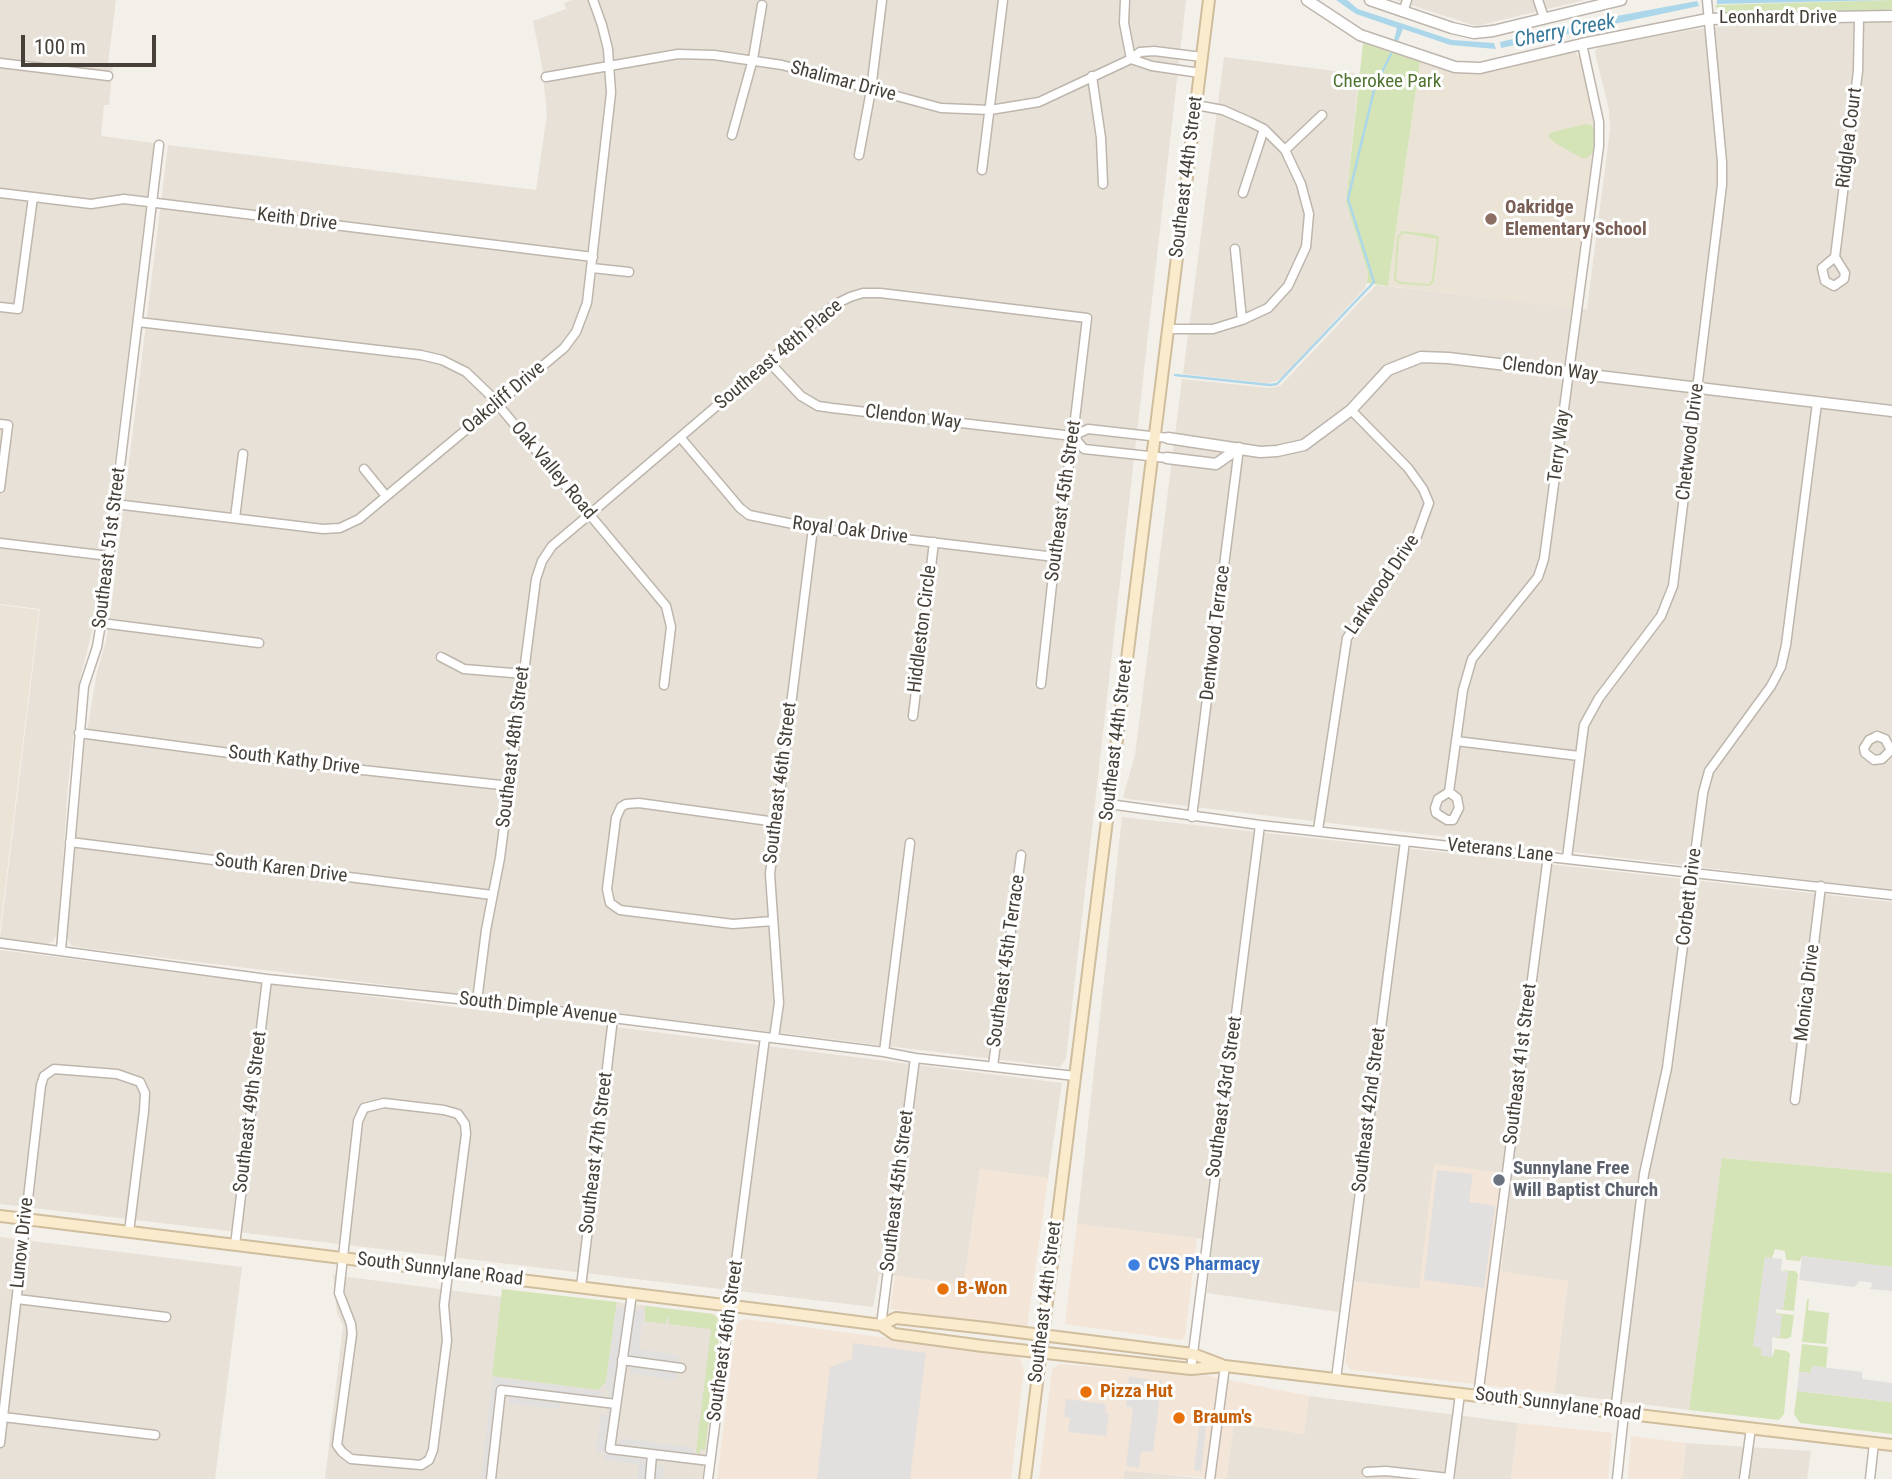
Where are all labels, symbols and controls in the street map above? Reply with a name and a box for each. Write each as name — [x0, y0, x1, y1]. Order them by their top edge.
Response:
street label: Leonhardt Drive — [1719, 7, 1837, 29]
water label: Cherry Creek — [1512, 10, 1618, 54]
scale bar — [24, 21, 159, 65]
text: 100 m — [34, 35, 86, 59]
street label: Shalimar Drive — [788, 57, 898, 107]
park label: Cherokee Park — [1333, 71, 1441, 93]
street label: Ridglea Court — [1833, 86, 1867, 190]
street label: Southeast 44th Street — [1166, 95, 1208, 259]
place label: Oakridge Elementary School — [1505, 197, 1647, 241]
street label: Keith Drive — [256, 204, 338, 236]
marker: Oakridge Elementary School — [1483, 211, 1499, 227]
street label: Southeast 48th Place — [711, 295, 847, 415]
street label: Clendon Way — [1501, 353, 1599, 387]
street label: Oakcliff Drive — [458, 357, 550, 439]
street label: Chetwood Drive — [1673, 382, 1709, 502]
street label: Clendon Way — [864, 401, 962, 435]
street label: Terry Way — [1544, 408, 1576, 484]
street label: Oak Valley Road — [505, 417, 601, 525]
street label: Southeast 45th Street — [1041, 419, 1087, 583]
street label: Southeast 51st Street — [89, 466, 131, 630]
street label: Royal Oak Drive — [791, 513, 909, 549]
street label: Larkwood Drive — [1341, 531, 1425, 639]
street label: Hiddleston Circle — [904, 564, 942, 694]
street label: Dentwood Terrace — [1196, 564, 1236, 702]
street label: Southeast 44th Street — [1096, 658, 1138, 822]
street label: Southeast 48th Street — [493, 665, 535, 829]
street label: Southeast 46th Street — [760, 701, 802, 865]
street label: South Kathy Drive — [227, 742, 361, 780]
street label: Veterans Lane — [1446, 834, 1554, 868]
street label: Corbett Drive — [1673, 847, 1707, 947]
street label: South Karen Drive — [214, 850, 348, 888]
street label: Southeast 45th Terrace — [984, 873, 1030, 1049]
street label: Monica Drive — [1791, 943, 1825, 1043]
street label: Southeast 41st Street — [1500, 982, 1542, 1146]
street label: South Dimple Avenue — [458, 988, 618, 1030]
street label: Southeast 43rd Street — [1202, 1015, 1248, 1179]
street label: Southeast 42nd Street — [1349, 1026, 1391, 1194]
street label: Southeast 49th Street — [230, 1030, 272, 1194]
street label: Southeast 47th Street — [576, 1071, 618, 1235]
street label: Southeast 45th Street — [877, 1109, 919, 1273]
place label: Sunnylane Free Will Baptist Church — [1513, 1158, 1658, 1202]
marker: Sunnylane Free Will Baptist Church — [1491, 1172, 1507, 1188]
street label: Lunow Drive — [7, 1196, 39, 1290]
street label: Southeast 44th Street — [1025, 1220, 1067, 1384]
street label: South Sunnylane Road — [356, 1248, 524, 1292]
place label: CVS Pharmacy — [1148, 1254, 1260, 1276]
marker: CVS Pharmacy — [1126, 1257, 1142, 1273]
street label: Southeast 46th Street — [703, 1259, 749, 1423]
place label: B-Won — [957, 1278, 1007, 1300]
marker: B-Won — [935, 1281, 951, 1297]
place label: Pizza Hut — [1100, 1381, 1173, 1403]
street label: South Sunnylane Road — [1474, 1383, 1642, 1427]
marker: Pizza Hut — [1078, 1384, 1094, 1400]
place label: Braum's — [1193, 1407, 1252, 1429]
marker: Braum's — [1171, 1410, 1187, 1426]

